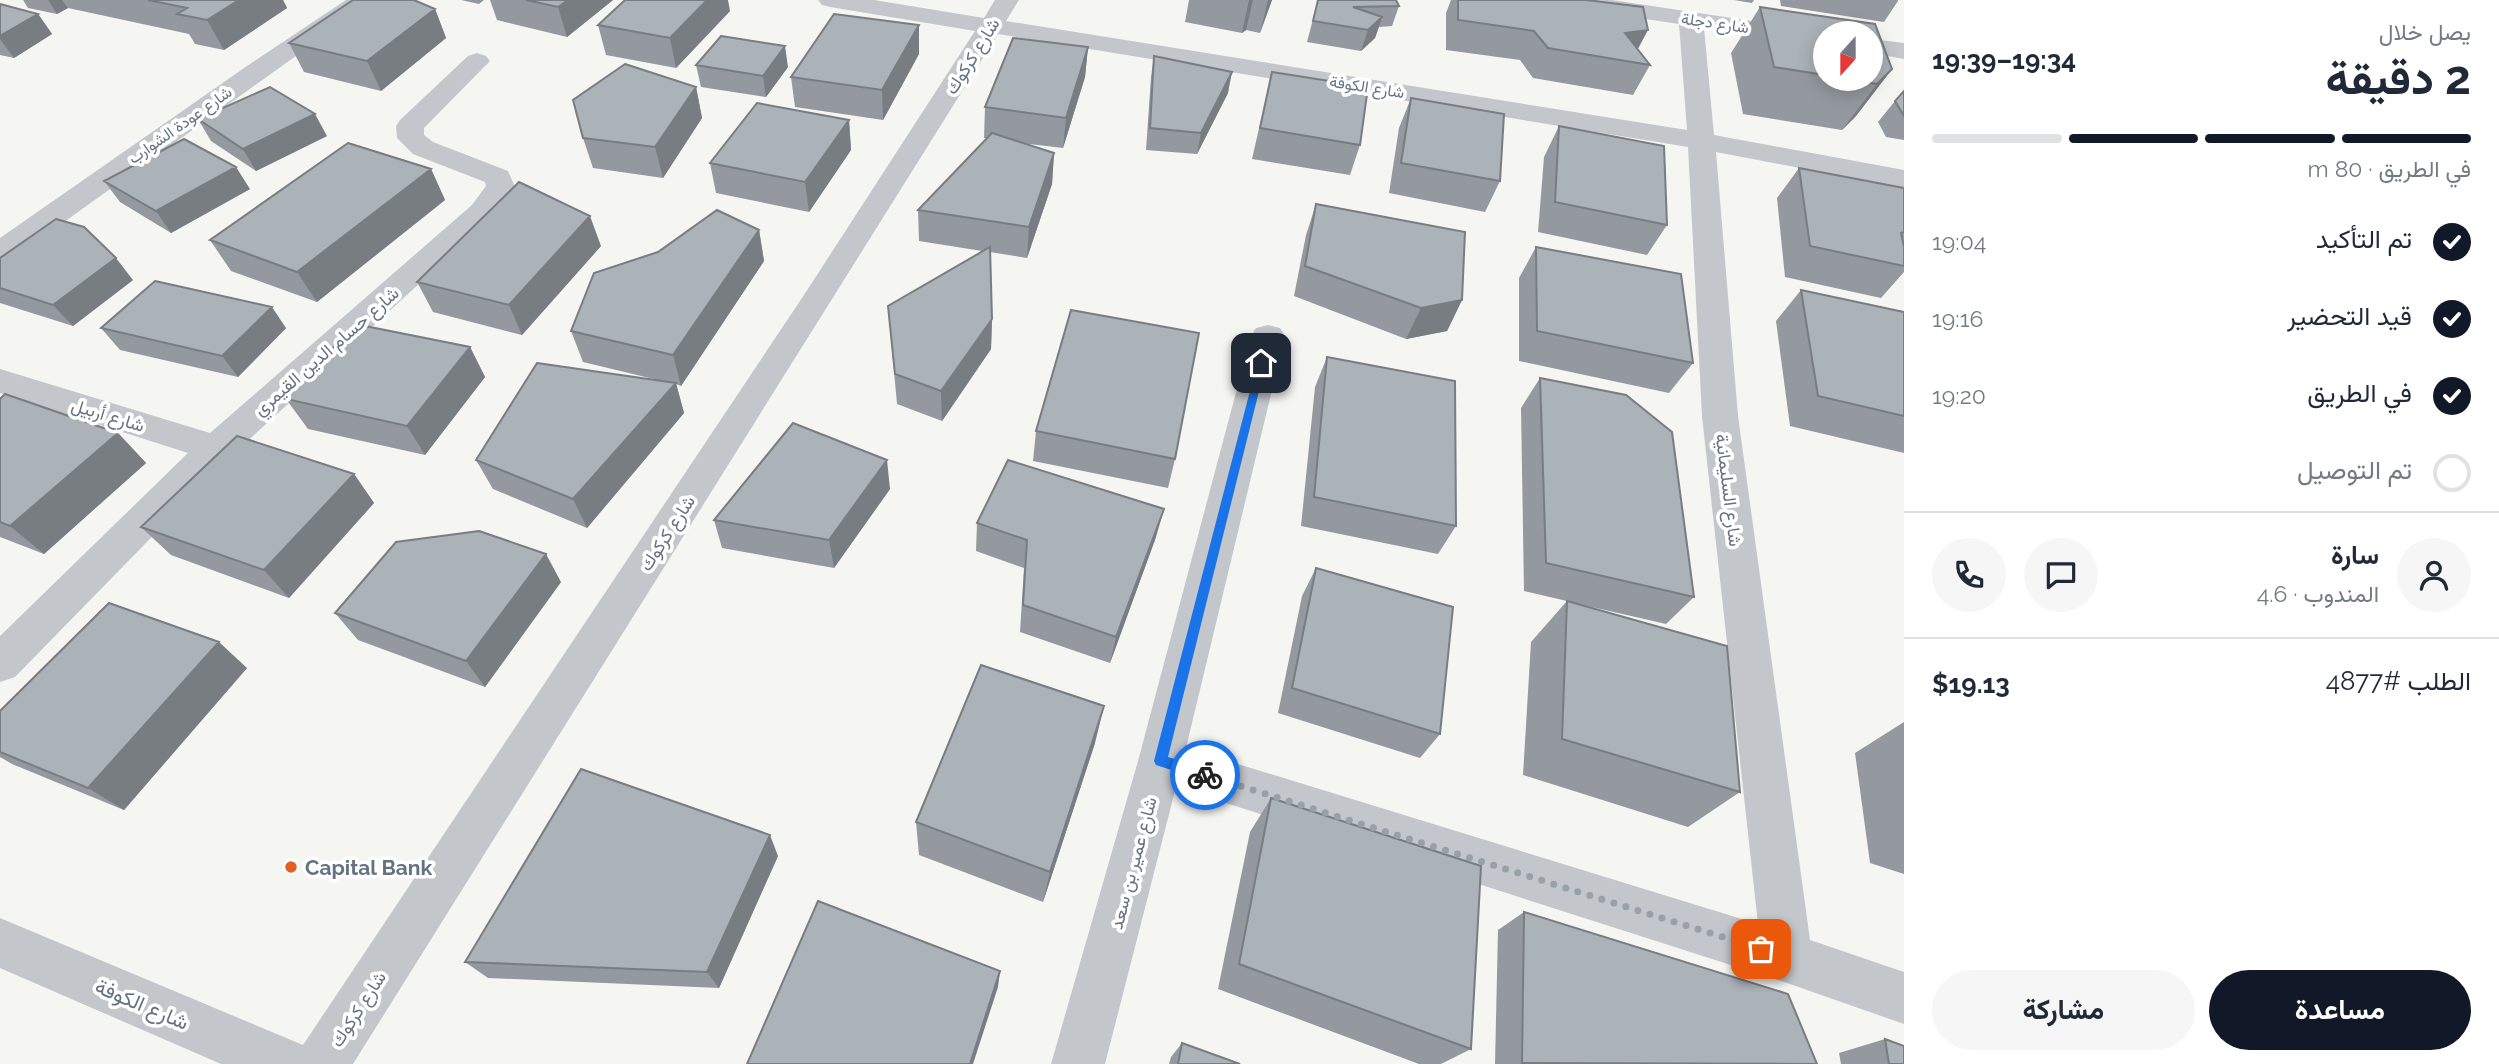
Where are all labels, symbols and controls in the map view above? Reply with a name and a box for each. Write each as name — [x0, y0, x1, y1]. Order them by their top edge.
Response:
street label: شارع دجلة — [1680, 9, 1750, 39]
street label: شارع كركوك — [940, 14, 1005, 99]
text: يصل خلال — [2379, 18, 2471, 45]
north arrow — [1813, 21, 1883, 91]
map controls — [1813, 21, 1883, 91]
text: 19:34–19:39 — [1932, 45, 2076, 75]
text: 2 دقيقة — [2326, 51, 2471, 105]
street label: شارع الكوفة — [1328, 72, 1406, 104]
street label: شارع عودة الشوارب — [125, 82, 236, 169]
text: في الطريق · 80 m — [2308, 155, 2471, 182]
icon: check — [2433, 223, 2471, 261]
text: تم التأكيد — [2316, 224, 2412, 254]
text: 19:04 — [1932, 228, 1986, 255]
street label: شارع حسام الدين القيمري — [249, 282, 406, 424]
icon: check — [2433, 300, 2471, 338]
text: قيد التحضير — [2287, 301, 2412, 331]
text: 19:16 — [1932, 305, 1983, 332]
pin — [1231, 333, 1291, 393]
icon: home — [1242, 344, 1280, 382]
icon: check — [2433, 377, 2471, 415]
text: في الطريق — [2307, 378, 2412, 408]
text: 19:20 — [1932, 382, 1986, 409]
street label: شارع أربيل — [68, 394, 147, 438]
street label: شارع السليمانية — [1710, 432, 1746, 548]
text: تم التوصيل — [2297, 455, 2412, 485]
street label: شارع كركوك — [635, 491, 701, 576]
button: phone — [1932, 538, 2006, 612]
button: chat — [2024, 538, 2098, 612]
button: person — [2397, 538, 2471, 612]
text: سارة — [2331, 540, 2379, 570]
text: المندوب · 4.6 — [2257, 580, 2379, 607]
text: الطلب #4877 — [2326, 666, 2471, 696]
text: $19.13 — [1932, 669, 2010, 699]
courier — [1170, 740, 1240, 810]
icon: bike — [1186, 756, 1224, 794]
street label: شارع عمير بن سعد — [1105, 795, 1163, 932]
place label: Capital Bank — [305, 855, 432, 880]
marker: Capital Bank — [283, 859, 299, 875]
pin — [1731, 919, 1791, 979]
icon: bag — [1742, 930, 1780, 968]
street label: شارع كركوك — [326, 967, 392, 1052]
button: مشاركة — [1932, 970, 2195, 1050]
button: مساعدة — [2209, 970, 2471, 1050]
street label: شارع الكوفة — [91, 973, 192, 1037]

